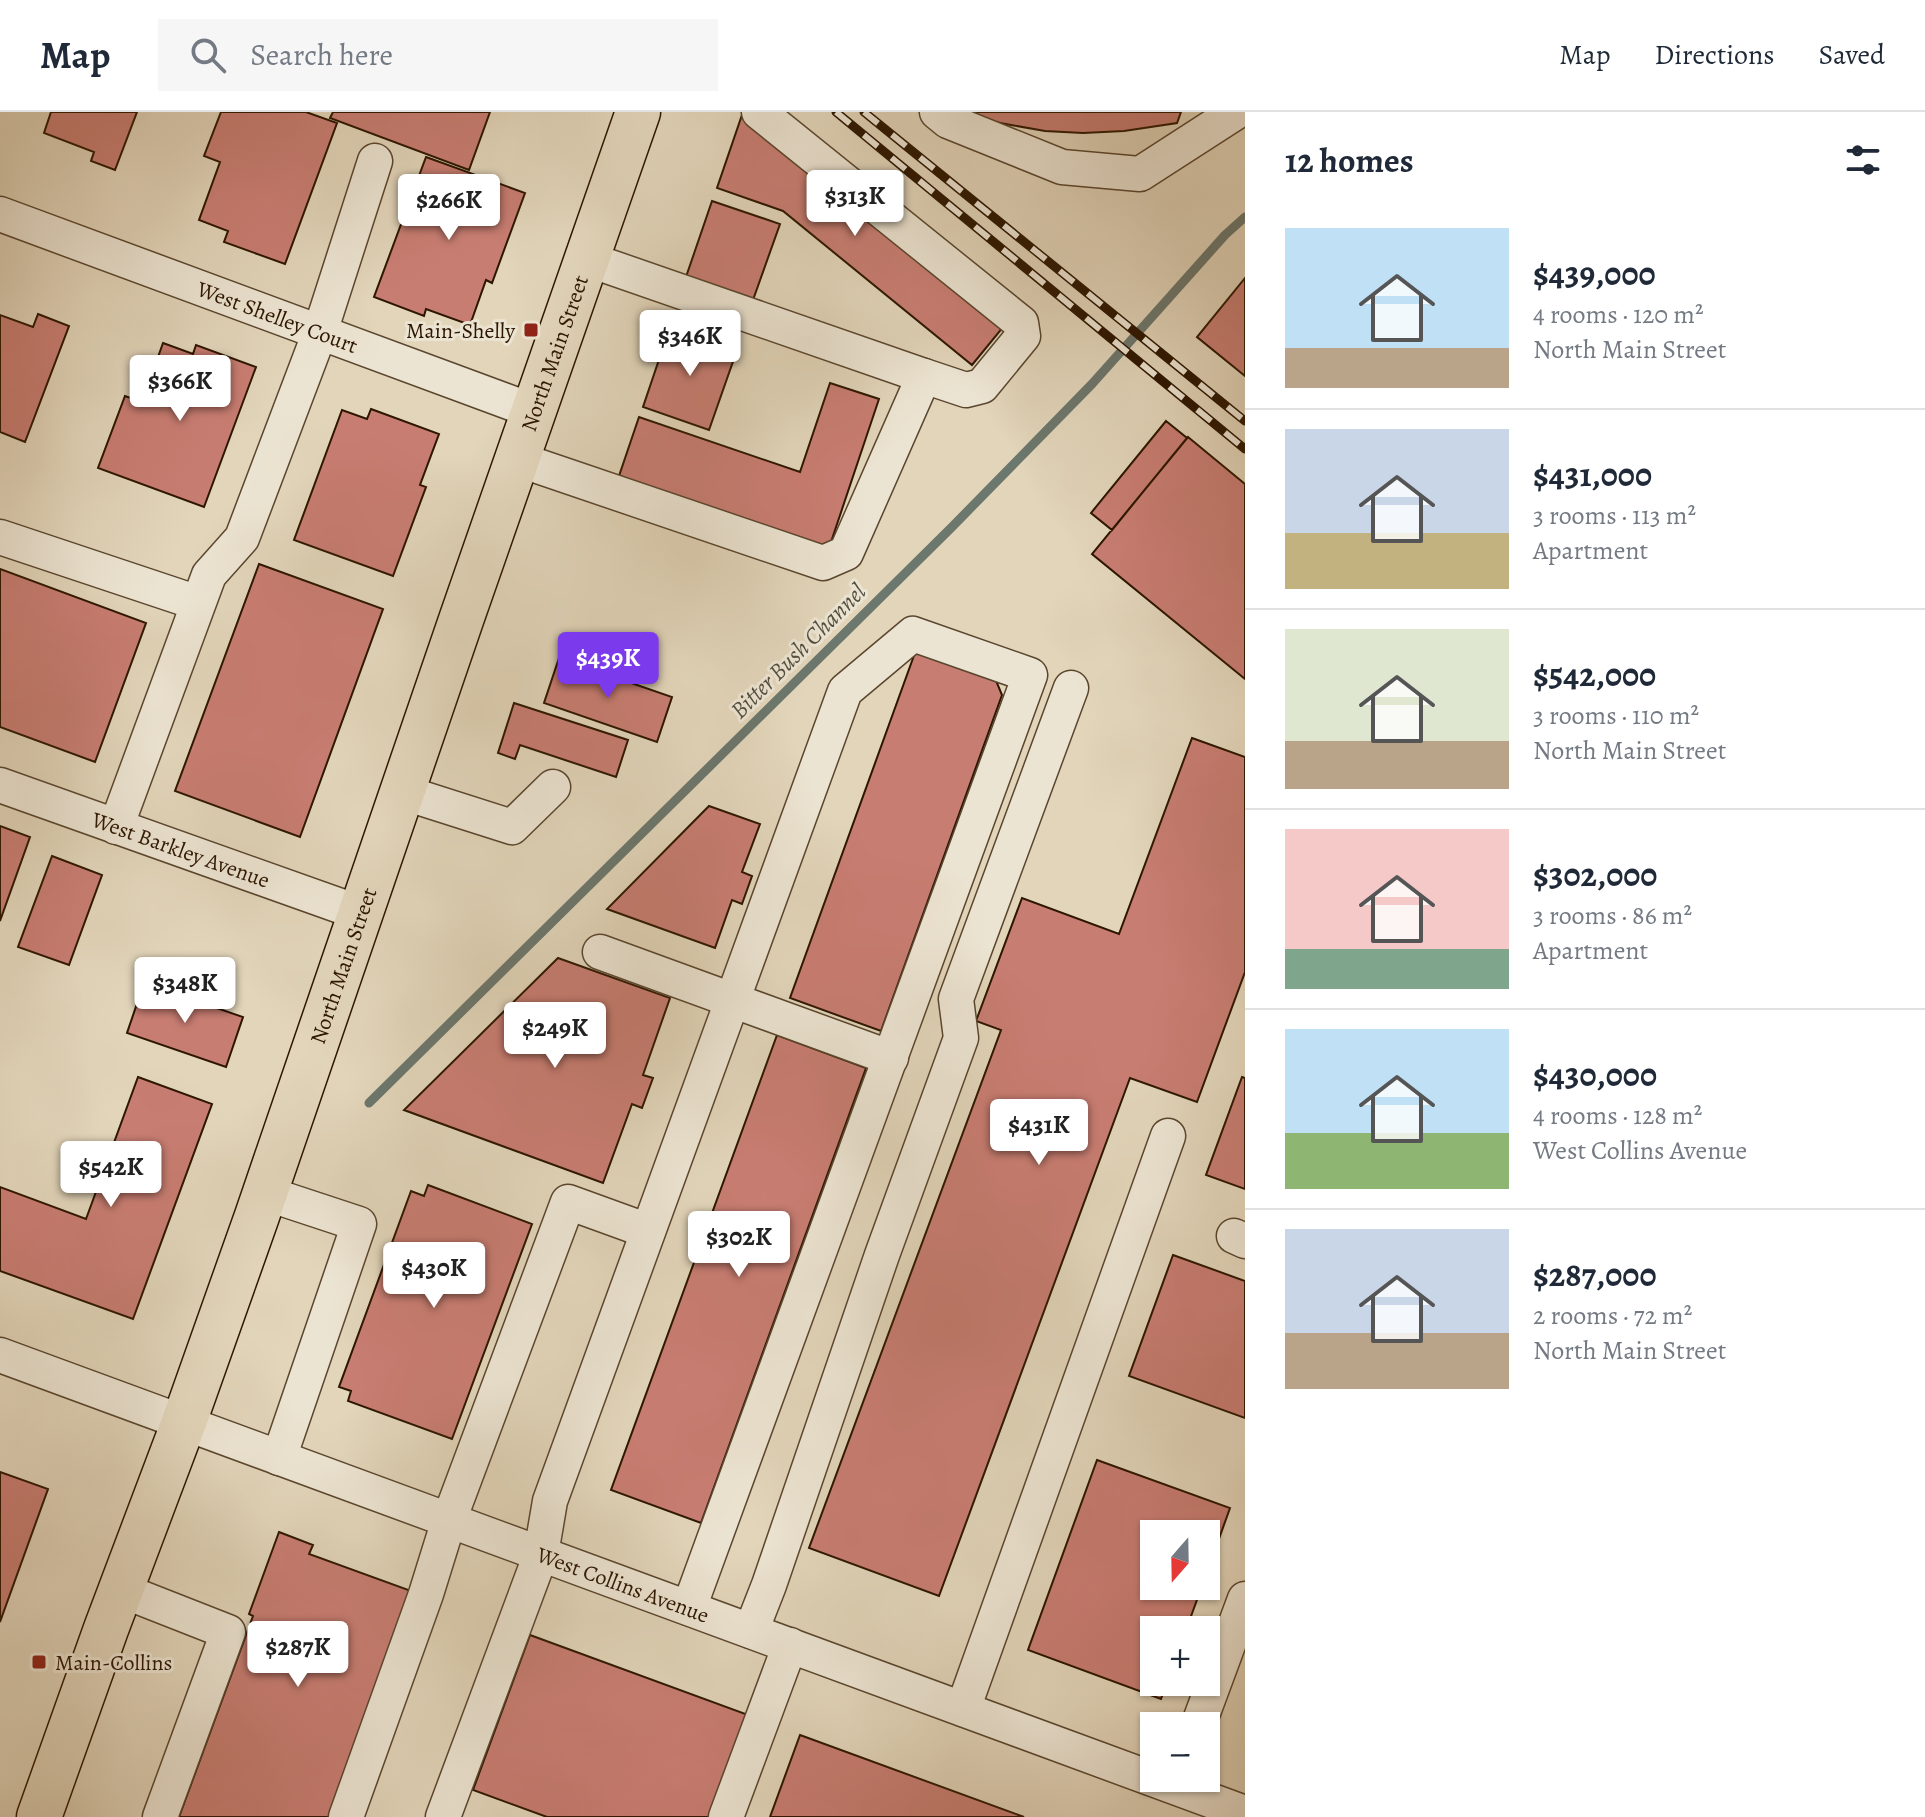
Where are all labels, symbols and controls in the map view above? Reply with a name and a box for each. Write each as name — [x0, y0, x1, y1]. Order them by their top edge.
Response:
search box — [158, 19, 718, 91]
text: Map — [40, 29, 110, 81]
icon: search — [186, 33, 230, 77]
text: Search here — [250, 35, 393, 75]
text: Map — [1559, 36, 1610, 74]
text: Directions — [1654, 36, 1775, 74]
text: Saved — [1819, 36, 1885, 74]
text: 12 homes — [1285, 137, 1414, 184]
icon: filters — [1841, 138, 1885, 182]
pin: $313K — [799, 170, 911, 238]
pin: $266K — [393, 174, 505, 242]
text: $313K — [825, 178, 885, 213]
text: $266K — [416, 182, 482, 217]
text: $439,000 — [1533, 250, 1656, 297]
icon: home — [1349, 260, 1445, 356]
street label: North Main Street — [514, 271, 596, 436]
street label: West Shelley Court — [192, 274, 362, 361]
text: 4 rooms · 120 m² — [1533, 297, 1703, 332]
pin: $346K — [634, 310, 746, 378]
place label: Main-Shelly — [406, 316, 515, 346]
text: $346K — [658, 318, 722, 353]
marker: Main-Shelly — [522, 321, 540, 339]
text: North Main Street — [1533, 332, 1726, 367]
pin: $366K — [124, 355, 236, 423]
text: $366K — [148, 363, 212, 398]
text: $431,000 — [1533, 451, 1652, 498]
icon: home — [1349, 461, 1445, 557]
text: 3 rooms · 113 m² — [1533, 498, 1696, 533]
text: Apartment — [1533, 533, 1648, 568]
water label: Bitter Bush Channel — [723, 576, 873, 726]
pin: $439K — [552, 632, 664, 700]
text: $439K — [576, 640, 640, 675]
text: $542,000 — [1533, 651, 1656, 698]
icon: home — [1349, 661, 1445, 757]
text: 3 rooms · 110 m² — [1533, 698, 1699, 733]
text: North Main Street — [1533, 733, 1726, 768]
street label: West Barkley Avenue — [87, 804, 274, 896]
text: $302,000 — [1533, 851, 1657, 898]
icon: home — [1349, 861, 1445, 957]
street label: North Main Street — [303, 884, 384, 1048]
text: 3 rooms · 86 m² — [1533, 898, 1692, 933]
text: Apartment — [1533, 933, 1648, 968]
pin: $348K — [129, 957, 241, 1025]
text: $348K — [152, 965, 218, 1000]
pin: $249K — [499, 1002, 611, 1070]
text: $249K — [522, 1010, 588, 1045]
text: $430,000 — [1533, 1051, 1657, 1098]
icon: home — [1349, 1061, 1445, 1157]
text: 4 rooms · 128 m² — [1533, 1098, 1702, 1133]
pin: $431K — [983, 1099, 1095, 1167]
text: $431K — [1008, 1107, 1070, 1142]
text: West Collins Avenue — [1533, 1133, 1747, 1168]
pin: $542K — [55, 1141, 167, 1209]
text: $542K — [78, 1149, 144, 1184]
pin: $302K — [683, 1211, 795, 1279]
text: $302K — [706, 1219, 772, 1254]
pin: $430K — [378, 1242, 490, 1310]
text: $430K — [401, 1250, 467, 1285]
text: $287,000 — [1533, 1251, 1657, 1298]
icon: home — [1349, 1261, 1445, 1357]
text: 2 rooms · 72 m² — [1533, 1298, 1692, 1333]
text: North Main Street — [1533, 1333, 1726, 1368]
north arrow — [1140, 1520, 1220, 1600]
map controls — [1140, 1520, 1220, 1792]
street label: West Collins Avenue — [532, 1539, 713, 1631]
button: + — [1140, 1616, 1220, 1696]
pin: $287K — [242, 1621, 354, 1689]
text: $287K — [265, 1629, 331, 1664]
place label: Main-Collins — [55, 1648, 172, 1678]
marker: Main-Collins — [30, 1653, 48, 1671]
button: − — [1140, 1712, 1220, 1792]

